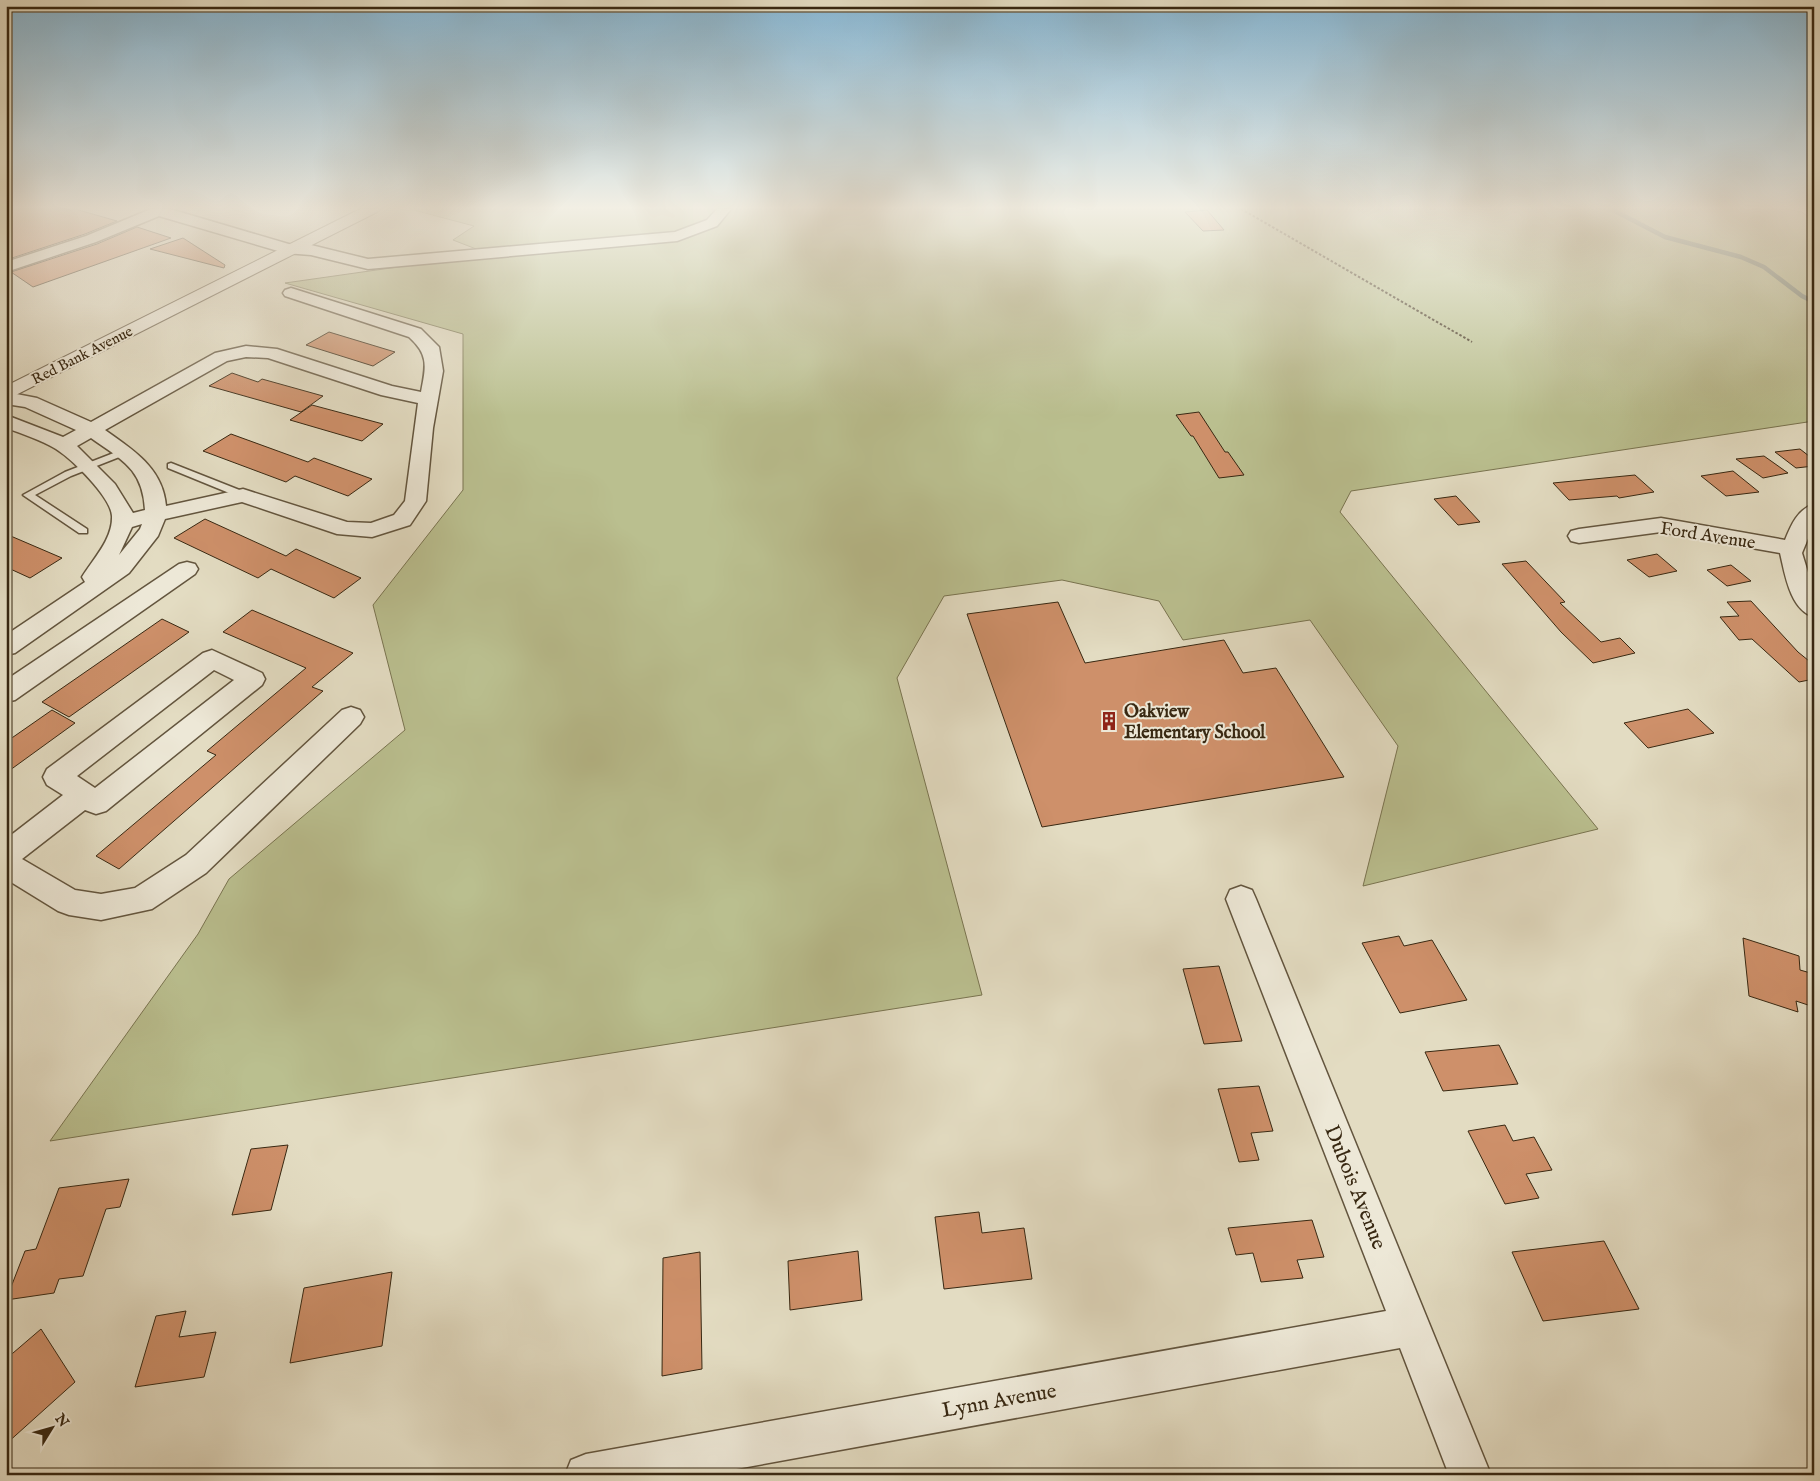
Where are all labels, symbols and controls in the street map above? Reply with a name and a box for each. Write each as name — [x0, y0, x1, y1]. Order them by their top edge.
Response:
street label: Red Bank Avenue — [28, 322, 136, 389]
street label: Ford Avenue — [1659, 518, 1757, 555]
place label: Oakview Elementary School — [1124, 701, 1266, 745]
building icon: Oakview Elementary School — [1098, 710, 1120, 732]
street label: Dubois Avenue — [1317, 1121, 1392, 1254]
street label: Lynn Avenue — [940, 1378, 1059, 1425]
north arrow — [28, 1404, 78, 1454]
text: N — [50, 1410, 72, 1431]

